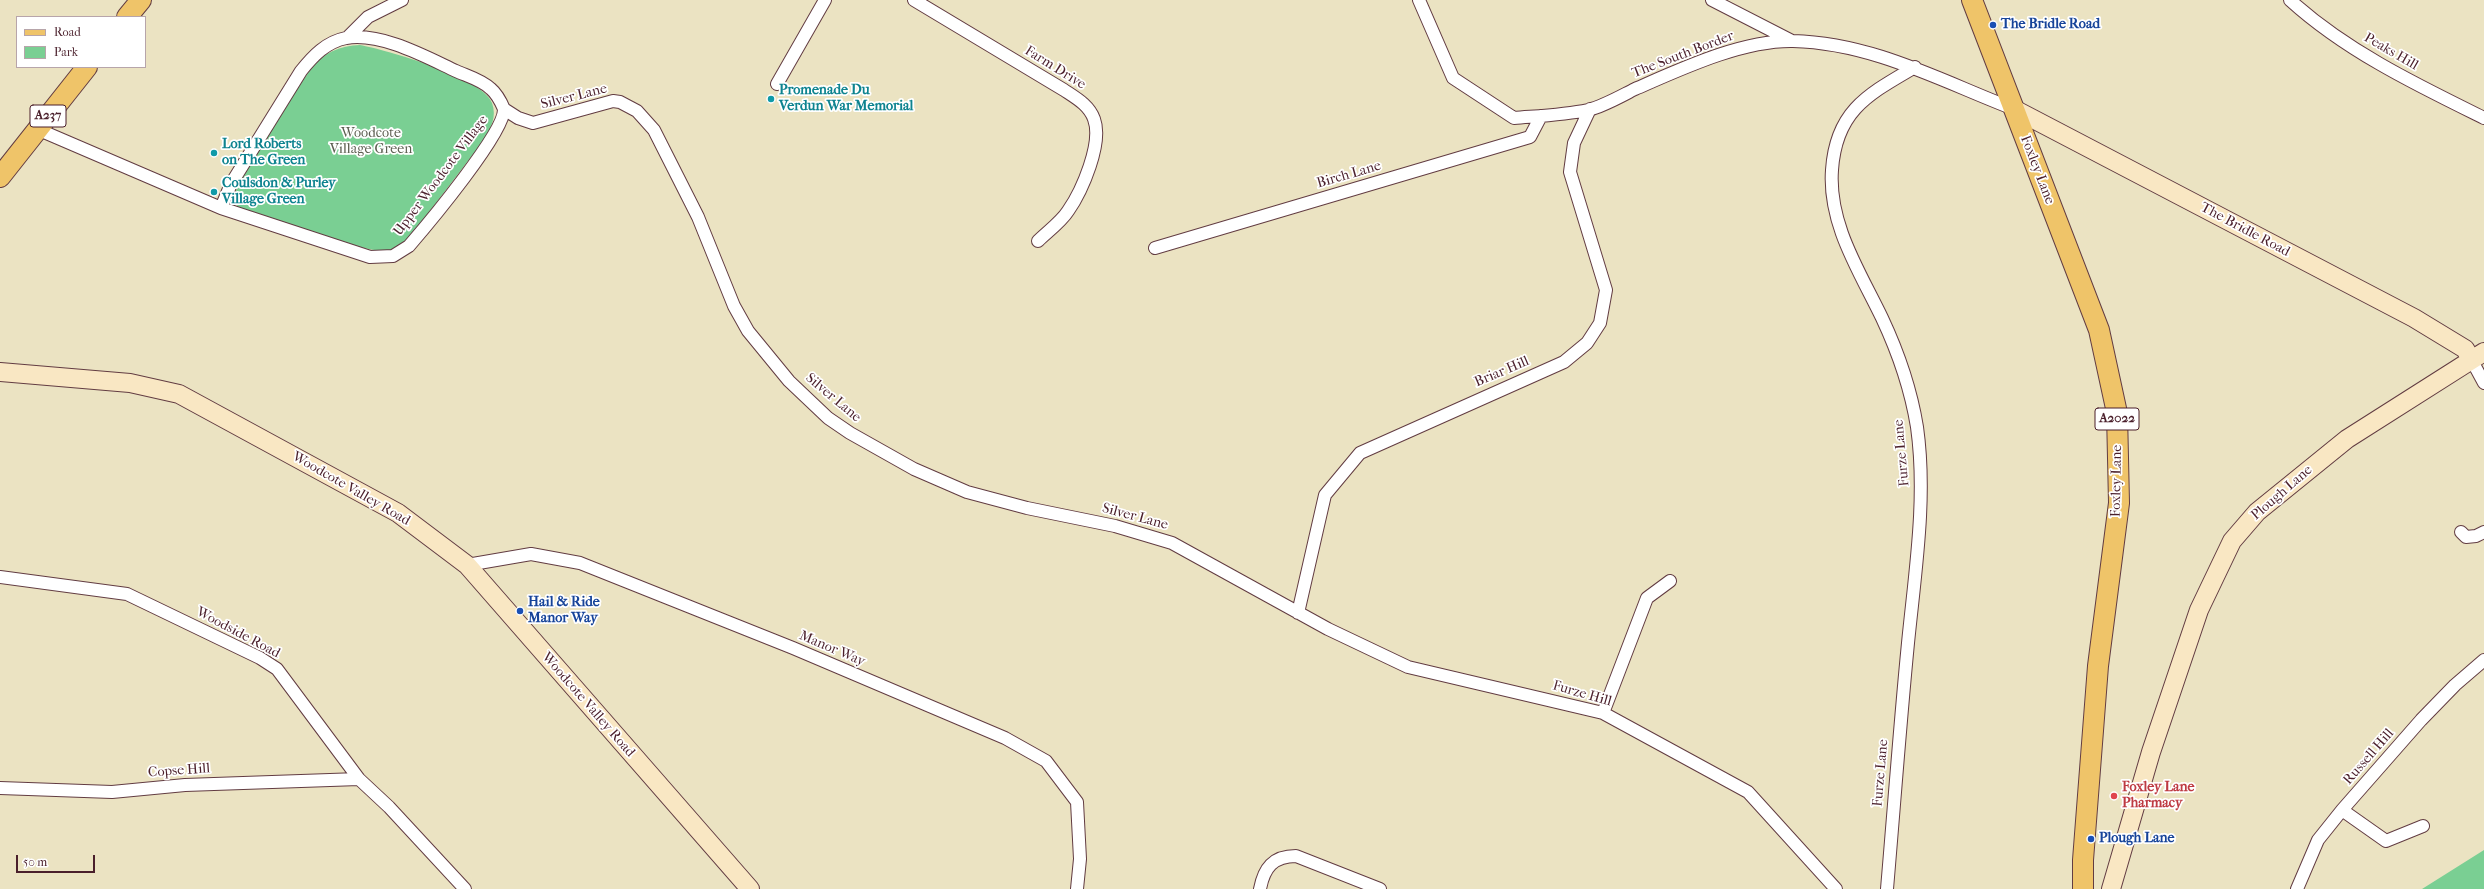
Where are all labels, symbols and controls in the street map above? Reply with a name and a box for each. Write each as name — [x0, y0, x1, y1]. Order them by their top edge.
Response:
legend — [16, 16, 146, 68]
place label: The Bridle Road — [2001, 17, 2100, 33]
marker: The Bridle Road — [1988, 20, 1998, 30]
text: Road — [54, 25, 81, 39]
street label: The South Border — [1630, 28, 1736, 82]
street label: Peaks Hill — [2361, 30, 2421, 74]
street label: Farm Drive — [1021, 43, 1089, 93]
text: Park — [54, 45, 78, 59]
street label: Silver Lane — [539, 81, 609, 113]
place label: Promenade Du Verdun War Memorial — [779, 83, 913, 116]
marker: Promenade Du Verdun War Memorial — [766, 94, 776, 104]
road number: A237 — [30, 105, 66, 127]
street label: Upper Woodcote Village — [390, 112, 492, 240]
park label: Woodcote Village Green — [330, 126, 412, 158]
street label: Foxley Lane — [2016, 133, 2058, 207]
place label: Lord Roberts on The Green — [222, 137, 305, 170]
marker: Lord Roberts on The Green — [209, 148, 219, 158]
street label: Birch Lane — [1315, 158, 1383, 192]
place label: Coulsdon & Purley Village Green — [222, 176, 336, 208]
marker: Coulsdon & Purley Village Green — [209, 187, 219, 197]
street label: The Bridle Road — [2197, 199, 2293, 261]
street label: Briar Hill — [1472, 353, 1532, 391]
street label: Silver Lane — [802, 370, 864, 426]
road number: A2022 — [2095, 408, 2139, 430]
street label: Furze Lane — [1891, 419, 1913, 487]
street label: Foxley Lane — [2108, 445, 2126, 517]
street label: Woodcote Valley Road — [289, 448, 413, 530]
street label: Plough Lane — [2248, 462, 2316, 524]
street label: Silver Lane — [1100, 500, 1170, 534]
place label: Hail & Ride Manor Way — [528, 595, 600, 628]
street label: Woodside Road — [193, 604, 283, 662]
marker: Hail & Ride Manor Way — [515, 606, 525, 616]
street label: Manor Way — [797, 628, 867, 670]
street label: Woodcote Valley Road — [538, 649, 638, 761]
street label: Furze Hill — [1551, 678, 1613, 710]
street label: Russell Hill — [2340, 726, 2398, 788]
street label: Furze Lane — [1870, 739, 1892, 807]
street label: Copse Hill — [147, 760, 211, 782]
place label: Foxley Lane Pharmacy — [2122, 780, 2194, 812]
marker: Foxley Lane Pharmacy — [2109, 791, 2119, 801]
place label: Plough Lane — [2099, 831, 2174, 847]
marker: Plough Lane — [2086, 834, 2096, 844]
scale bar — [18, 847, 97, 873]
text: 50 m — [23, 855, 47, 869]

